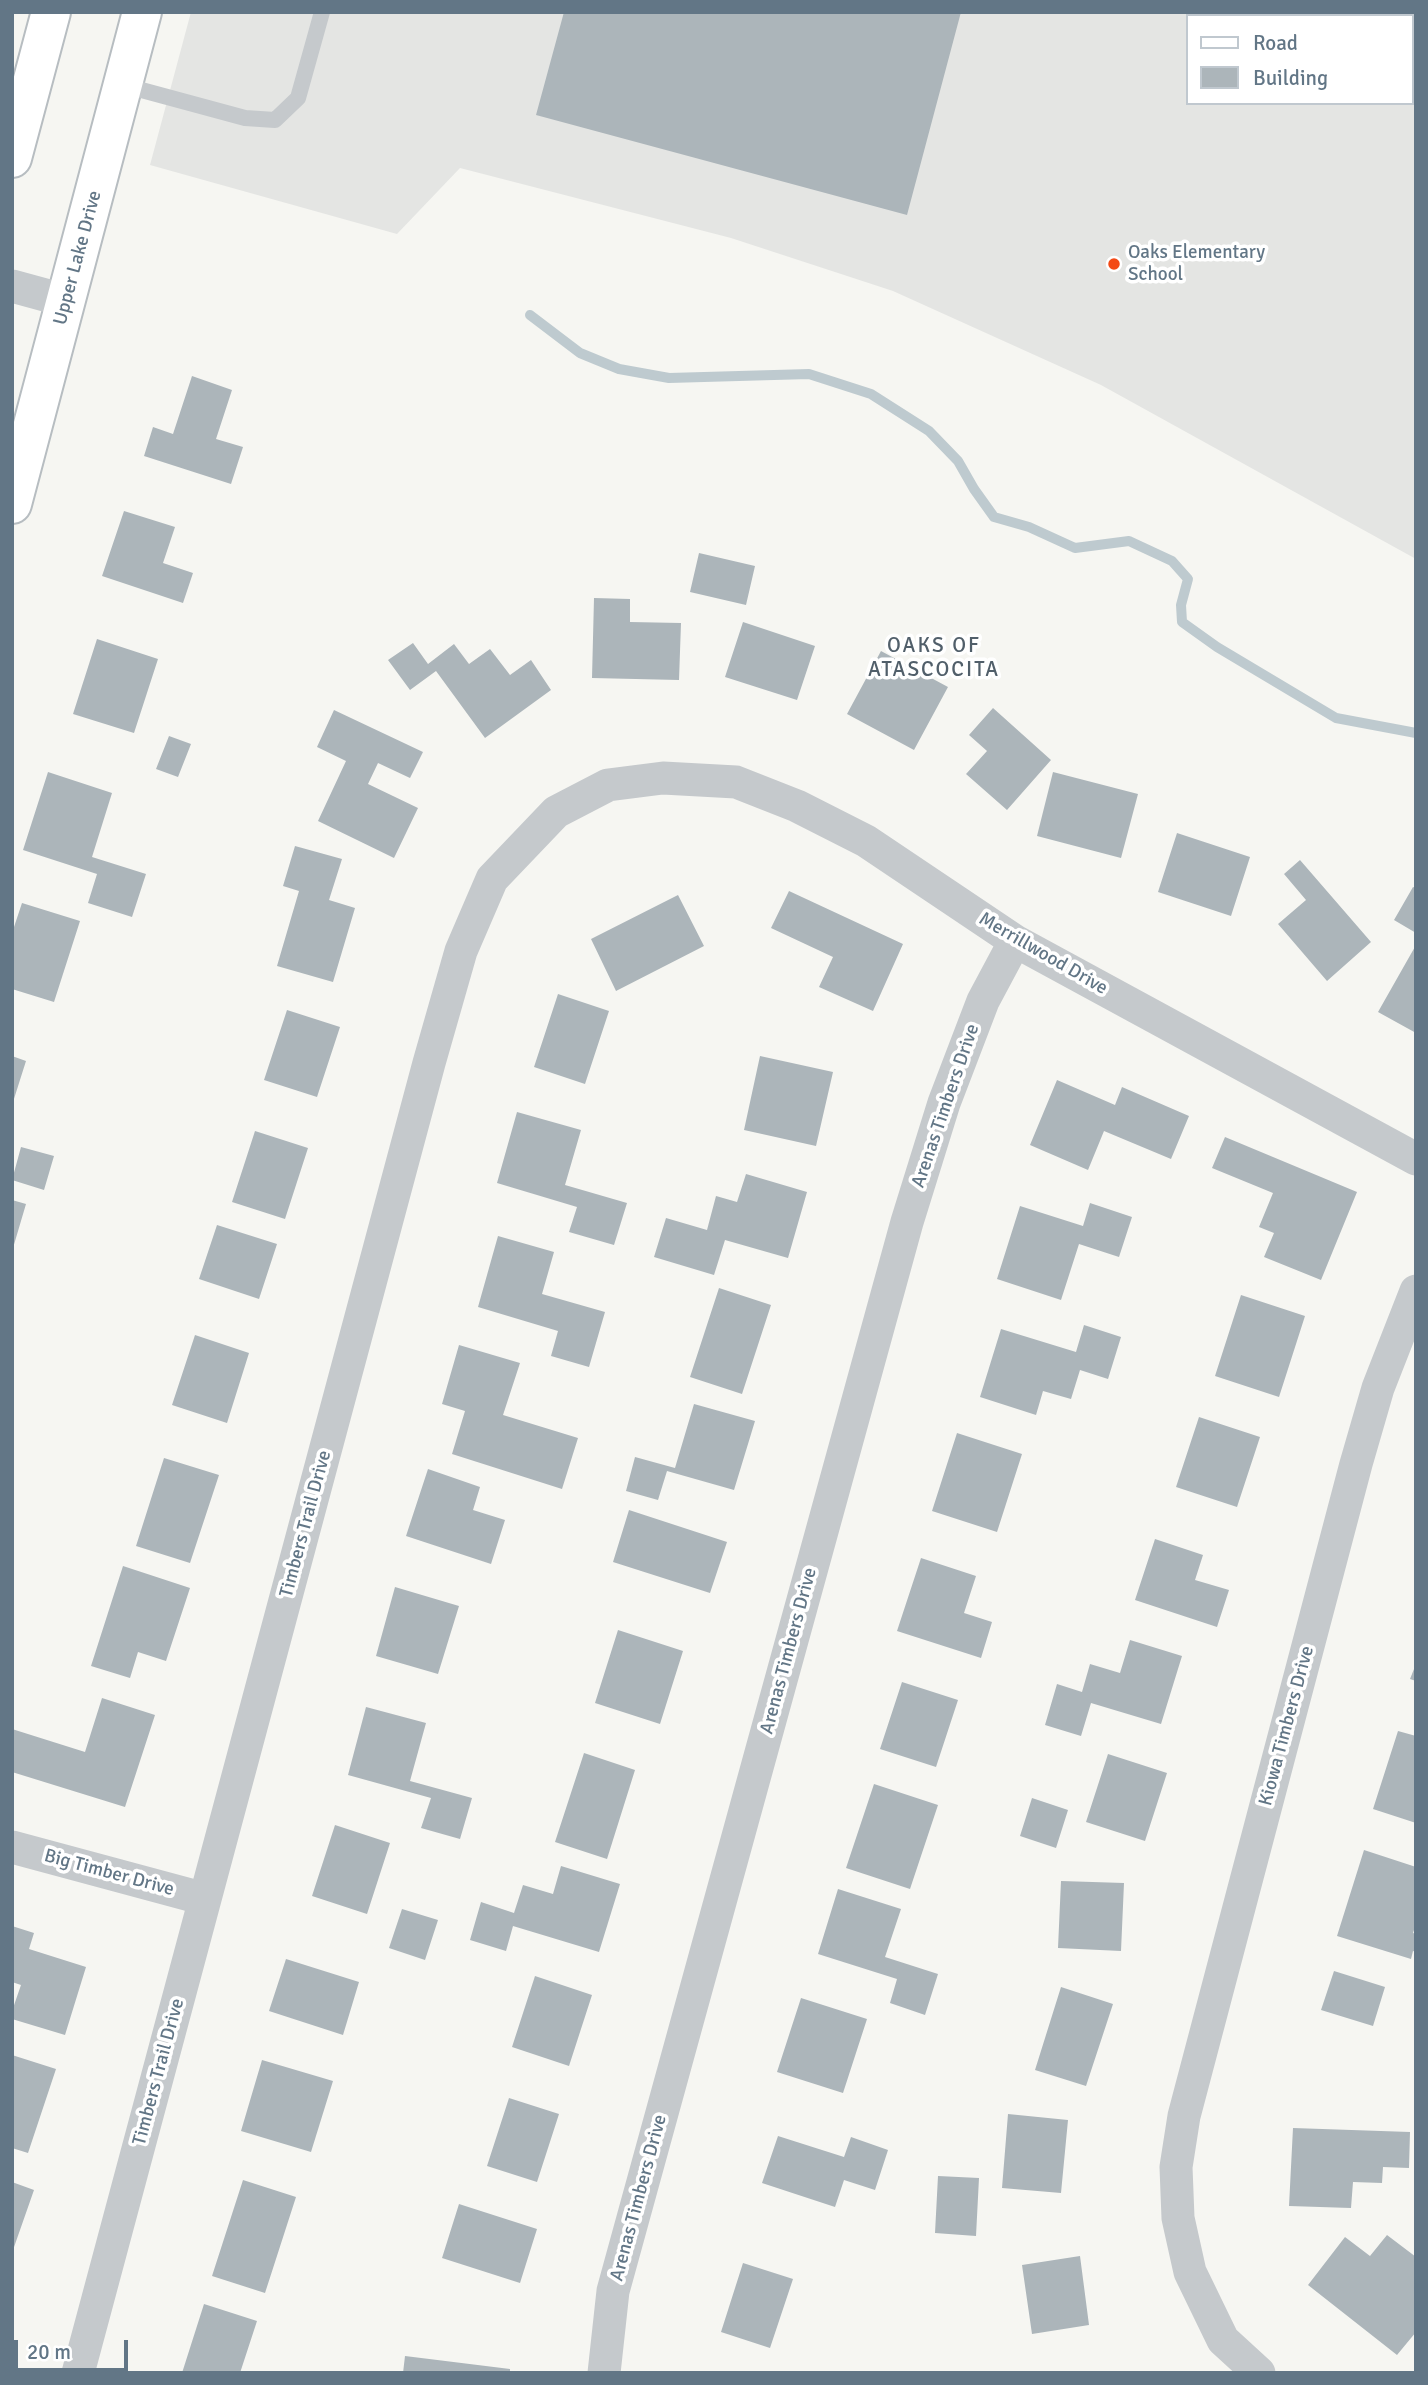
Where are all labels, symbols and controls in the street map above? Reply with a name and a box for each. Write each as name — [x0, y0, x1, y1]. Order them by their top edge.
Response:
legend — [1186, 14, 1414, 105]
text: Road — [1253, 30, 1298, 56]
text: Building — [1253, 65, 1328, 91]
street label: Upper Lake Drive — [49, 188, 107, 328]
place label: Oaks Elementary School — [1128, 242, 1265, 286]
marker: Oaks Elementary School — [1106, 256, 1122, 272]
district label: OAKS OF ATASCOCITA — [869, 633, 999, 683]
street label: Merrillwood Drive — [974, 908, 1112, 1000]
street label: Arenas Timbers Drive — [907, 1021, 985, 1191]
street label: Timbers Trail Drive — [275, 1448, 337, 1600]
street label: Arenas Timbers Drive — [756, 1565, 822, 1737]
street label: Kiowa Timbers Drive — [1255, 1644, 1319, 1808]
street label: Big Timber Drive — [41, 1845, 177, 1901]
street label: Timbers Trail Drive — [128, 1996, 190, 2148]
street label: Arenas Timbers Drive — [606, 2112, 672, 2284]
scale bar — [18, 2326, 131, 2370]
text: 20 m — [27, 2339, 71, 2365]

